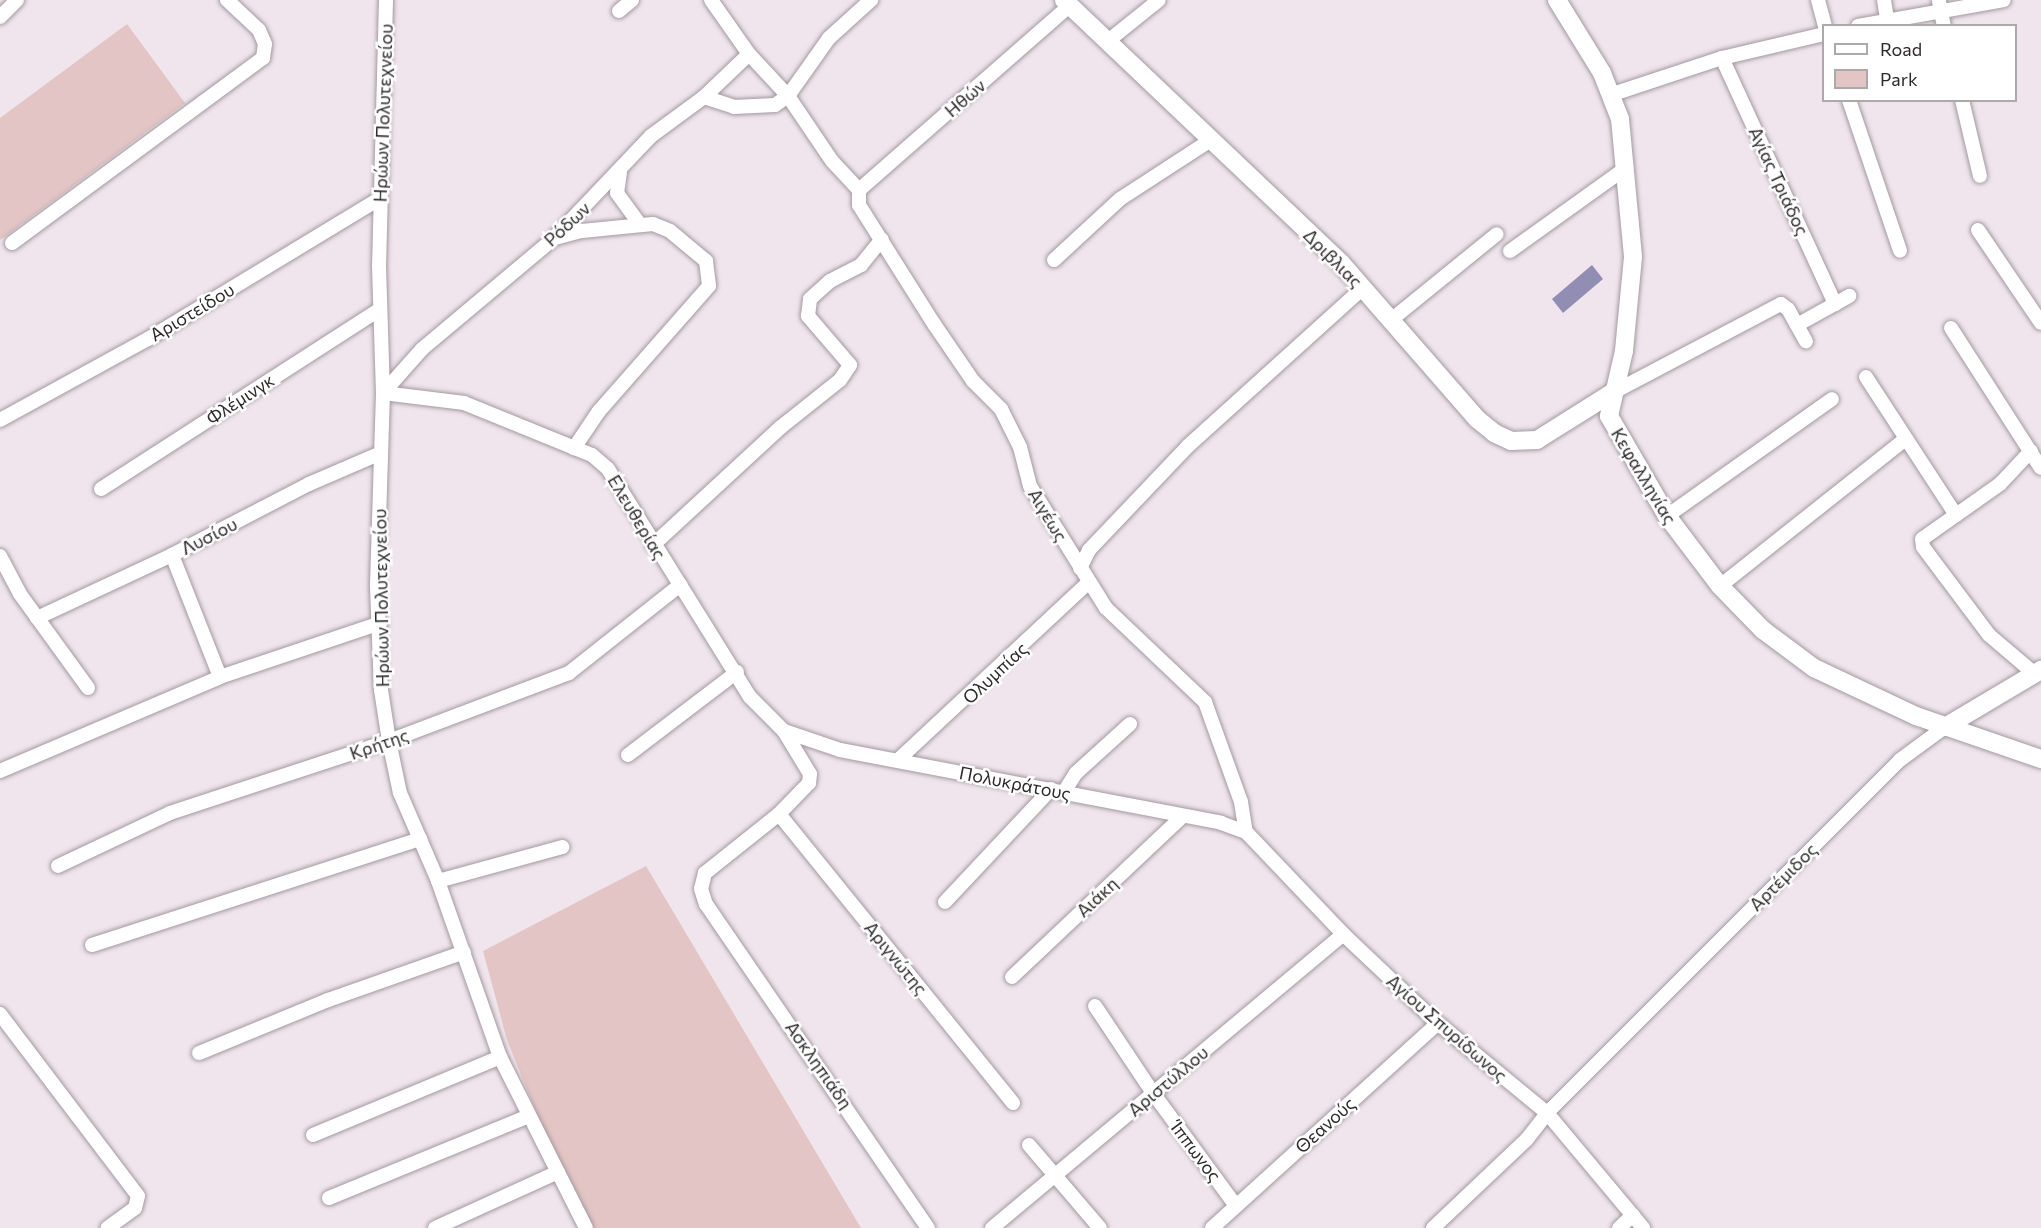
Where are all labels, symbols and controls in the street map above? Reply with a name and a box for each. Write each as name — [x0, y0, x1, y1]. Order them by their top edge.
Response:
street label: Ηρώων Πολυτεχνείου — [369, 23, 397, 203]
legend — [1822, 24, 2017, 102]
text: Road — [1880, 38, 1922, 60]
text: Park — [1880, 68, 1918, 90]
street label: Ηθών — [940, 74, 990, 122]
street label: Αγίας Τριάδος — [1744, 123, 1814, 239]
street label: Ρόδων — [539, 197, 595, 251]
street label: Δριβλιας — [1299, 224, 1367, 292]
street label: Αριστείδου — [146, 278, 238, 346]
street label: Φλέμινγκ — [202, 369, 278, 429]
street label: Κεφαλληνίας — [1607, 424, 1681, 528]
street label: Ελευθερίας — [603, 471, 671, 563]
street label: Αιγέως — [1024, 485, 1072, 545]
street label: Ηρώων Πολυτεχνείου — [369, 509, 393, 687]
street label: Λυσίου — [177, 513, 241, 559]
street label: Ολυμπίας — [958, 638, 1032, 708]
street label: Κρήτης — [347, 724, 411, 764]
street label: Πολυκράτους — [957, 762, 1073, 804]
street label: Αρτέμιδος — [1745, 839, 1821, 915]
street label: Αιάκη — [1072, 872, 1122, 922]
street label: Αριγνώτης — [860, 917, 932, 999]
street label: Αγίου Σπυρίδωνος — [1382, 970, 1512, 1086]
street label: Ασκληπιάδη — [781, 1017, 857, 1113]
street label: Αριστύλλου — [1123, 1041, 1213, 1121]
street label: Θεανούς — [1291, 1092, 1359, 1158]
street label: Ίππωνος — [1166, 1116, 1226, 1186]

